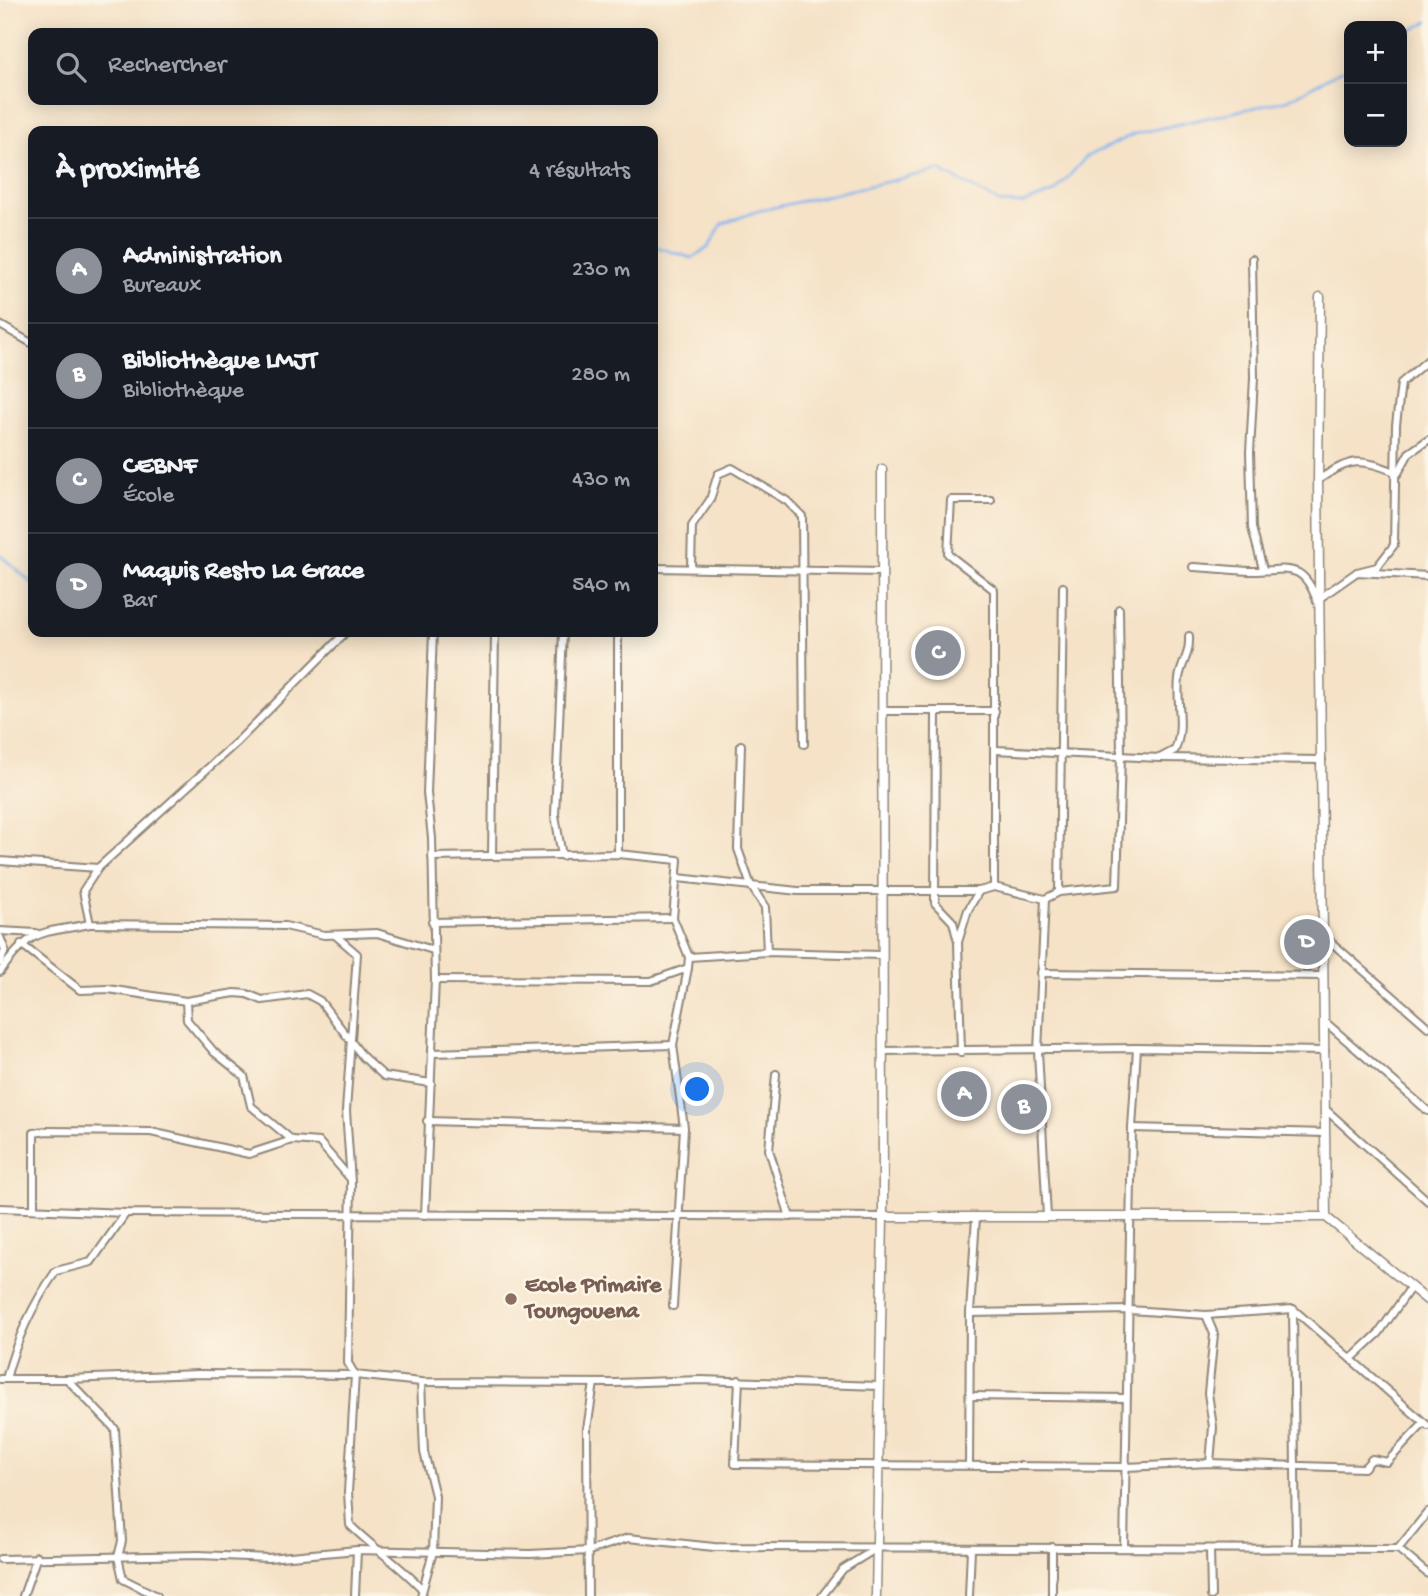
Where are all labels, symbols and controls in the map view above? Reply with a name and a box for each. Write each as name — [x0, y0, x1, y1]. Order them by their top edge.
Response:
map controls — [1344, 21, 1407, 147]
button: + — [1344, 21, 1407, 84]
search box — [28, 28, 658, 105]
icon: search — [52, 48, 90, 86]
text: Rechercher — [108, 51, 226, 82]
button: − — [1344, 84, 1407, 147]
text: À proximité — [56, 154, 200, 189]
text: 4 résultats — [529, 158, 630, 185]
text: Administration — [123, 242, 282, 273]
text: A — [72, 257, 86, 284]
text: 230 m — [572, 257, 630, 284]
text: Bureaux — [123, 273, 201, 300]
text: Bibliothèque LMJT — [123, 347, 317, 378]
text: B — [73, 362, 85, 389]
text: 280 m — [571, 362, 630, 389]
text: Bibliothèque — [123, 378, 244, 405]
text: CEBNF — [123, 452, 197, 483]
text: C — [73, 467, 85, 494]
text: 430 m — [572, 467, 630, 494]
text: École — [123, 483, 174, 510]
text: Maquis Resto La Grace — [123, 557, 364, 588]
text: D — [72, 572, 87, 599]
text: 540 m — [572, 572, 630, 599]
text: Bar — [123, 588, 156, 615]
pin: C — [915, 627, 961, 679]
pin: D — [1284, 916, 1330, 968]
pin: A — [941, 1068, 987, 1120]
your location — [680, 1072, 714, 1106]
pin: B — [1001, 1081, 1047, 1133]
place label: Ecole Primaire Toungouena — [523, 1273, 663, 1326]
marker: Ecole Primaire Toungouena — [503, 1291, 519, 1307]

